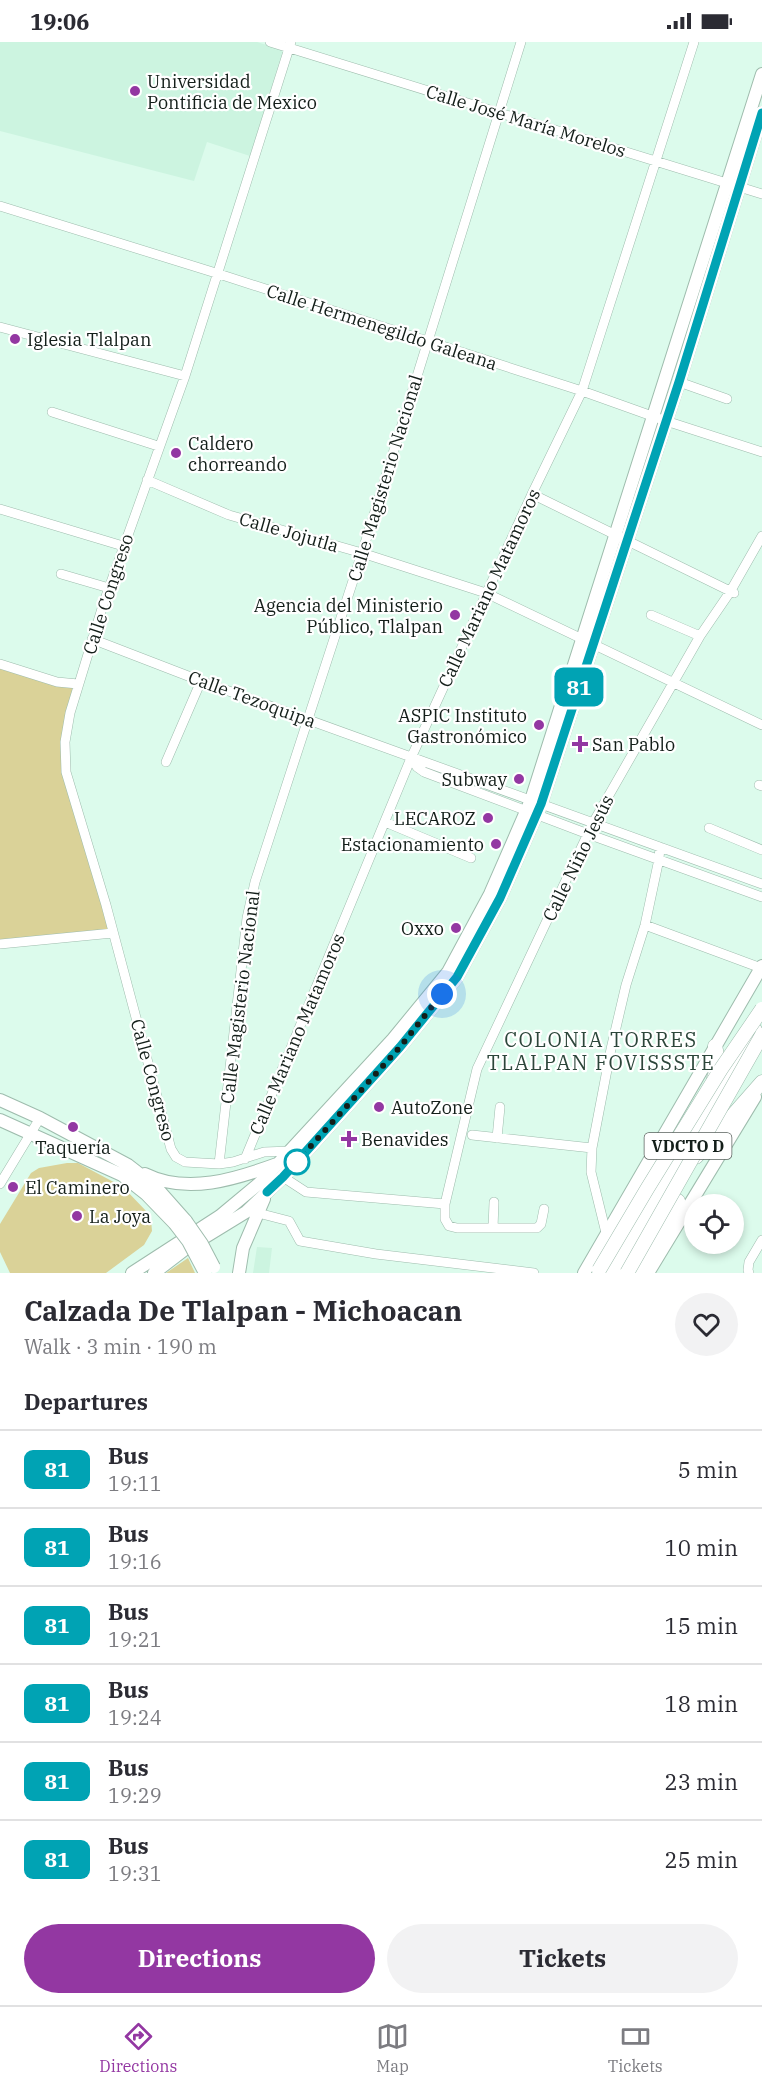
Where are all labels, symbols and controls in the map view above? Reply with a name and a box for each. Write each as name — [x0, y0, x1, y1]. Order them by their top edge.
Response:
text: 19:06 — [30, 7, 89, 36]
place label: Universidad Pontificia de Mexico — [147, 70, 317, 114]
street label: Calle José María Morelos — [423, 80, 629, 162]
marker: Universidad Pontificia de Mexico — [128, 84, 142, 98]
street label: Calle Hermenegildo Galeana — [264, 279, 500, 375]
place label: Iglesia Tlalpan — [27, 328, 151, 351]
marker: Iglesia Tlalpan — [8, 332, 22, 346]
street label: Calle Magisterio Nacional — [343, 372, 427, 584]
place label: Caldero chorreando — [188, 432, 287, 476]
marker: Caldero chorreando — [169, 446, 183, 460]
street label: Calle Mariano Matamoros — [433, 485, 545, 691]
street label: Calle Jojutla — [237, 507, 342, 557]
street label: Calle Congreso — [78, 531, 138, 657]
place label: Agencia del Ministerio Público, Tlalpan — [254, 594, 443, 638]
marker: Agencia del Ministerio Público, Tlalpan — [448, 608, 462, 622]
street label: Calle Tezoquipa — [185, 665, 319, 733]
line badge: 81 — [552, 668, 606, 706]
text: 81 — [566, 673, 592, 701]
place label: ASPIC Instituto Gastronómico — [398, 704, 527, 748]
marker: ASPIC Instituto Gastronómico — [532, 718, 546, 732]
place label: San Pablo — [592, 733, 675, 756]
marker: San Pablo — [573, 737, 587, 751]
place label: Subway — [441, 768, 507, 791]
marker: Subway — [512, 772, 526, 786]
street label: Calle Niño Jesús — [537, 791, 619, 925]
place label: LECAROZ — [394, 807, 476, 830]
marker: LECAROZ — [481, 811, 495, 825]
place label: Estacionamiento — [341, 833, 484, 856]
marker: Estacionamiento — [489, 837, 503, 851]
street label: Calle Magisterio Nacional — [215, 889, 265, 1105]
place label: Oxxo — [401, 917, 444, 940]
marker: Oxxo — [449, 921, 463, 935]
street label: Calle Mariano Matamoros — [244, 930, 350, 1138]
your location — [427, 979, 457, 1009]
street label: Calle Congreso — [126, 1016, 180, 1144]
district label: COLONIA TORRES TLALPAN FOVISSSTE — [487, 1026, 715, 1076]
place label: AutoZone — [391, 1096, 473, 1119]
marker: AutoZone — [372, 1100, 386, 1114]
marker: Taquería — [66, 1120, 80, 1134]
place label: Benavides — [361, 1128, 448, 1151]
marker: Benavides — [342, 1132, 356, 1146]
road number: VDCTO D — [644, 1133, 732, 1159]
place label: Taquería — [35, 1136, 111, 1159]
unlabelled marker — [284, 1149, 310, 1175]
place label: El Caminero — [25, 1176, 130, 1199]
marker: El Caminero — [6, 1180, 20, 1194]
map controls — [684, 1194, 744, 1254]
button: locate — [684, 1194, 744, 1254]
place label: La Joya — [89, 1205, 151, 1228]
marker: La Joya — [70, 1209, 84, 1223]
text: Calzada De Tlalpan - Michoacan — [24, 1292, 462, 1329]
button: heart — [675, 1293, 738, 1356]
text: Walk · 3 min · 190 m — [24, 1333, 217, 1360]
text: Departures — [24, 1387, 148, 1416]
text: Bus — [108, 1441, 149, 1470]
text: 81 — [44, 1455, 70, 1483]
text: 5 min — [678, 1455, 738, 1484]
text: 19:11 — [108, 1470, 162, 1497]
text: Bus — [108, 1519, 149, 1548]
text: 81 — [44, 1533, 70, 1561]
text: 10 min — [665, 1533, 738, 1562]
text: 19:16 — [108, 1548, 162, 1575]
text: Bus — [108, 1597, 149, 1626]
text: 81 — [44, 1611, 70, 1639]
text: 15 min — [665, 1611, 738, 1640]
text: 19:21 — [108, 1626, 162, 1653]
text: Bus — [108, 1675, 149, 1704]
text: 81 — [44, 1689, 70, 1717]
text: 18 min — [665, 1689, 738, 1718]
text: 19:24 — [108, 1704, 162, 1731]
text: Bus — [108, 1753, 149, 1782]
text: 81 — [44, 1767, 70, 1795]
text: 23 min — [665, 1767, 738, 1796]
text: 19:29 — [108, 1782, 162, 1809]
text: Bus — [108, 1831, 149, 1860]
text: 81 — [44, 1845, 70, 1873]
text: 25 min — [665, 1845, 738, 1874]
text: 19:31 — [108, 1860, 162, 1887]
button: Directions — [24, 1924, 375, 1993]
button: Tickets — [387, 1924, 738, 1993]
tab: Directions — [99, 2020, 177, 2076]
tab: Map — [376, 2020, 409, 2076]
tab: Tickets — [608, 2020, 663, 2076]

